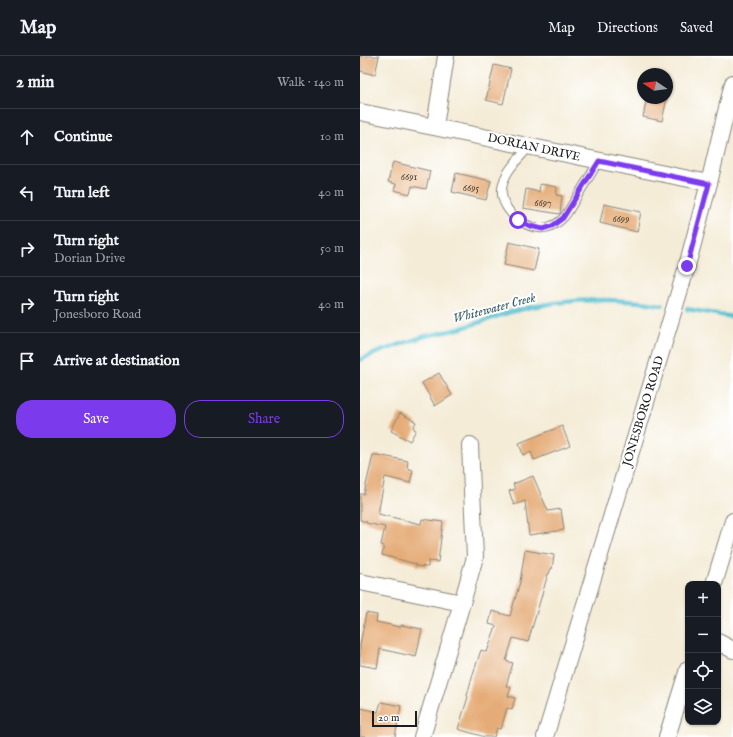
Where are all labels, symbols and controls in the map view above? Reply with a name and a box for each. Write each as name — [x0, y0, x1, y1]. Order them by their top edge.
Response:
text: Map — [20, 16, 56, 40]
text: Map — [548, 19, 575, 37]
text: Directions — [597, 19, 658, 37]
text: Saved — [680, 19, 713, 37]
north arrow — [637, 68, 673, 104]
text: 2 min — [16, 72, 54, 93]
text: Walk · 140 m — [277, 74, 344, 91]
icon: ahead — [16, 126, 38, 148]
text: Continue — [54, 127, 112, 146]
text: 10 m — [320, 128, 344, 145]
street label: DORIAN DRIVE — [486, 130, 582, 165]
house number: 6691 — [401, 171, 418, 184]
icon: left — [16, 182, 38, 204]
house number: 6695 — [463, 182, 480, 195]
text: Turn left — [54, 183, 110, 202]
text: 40 m — [318, 184, 344, 201]
house number: 6697 — [534, 197, 552, 210]
route start — [509, 211, 527, 229]
house number: 6699 — [612, 213, 630, 226]
text: Turn right — [54, 231, 119, 250]
icon: right — [16, 238, 38, 260]
text: 50 m — [320, 240, 344, 257]
text: Dorian Drive — [54, 250, 125, 267]
route end — [678, 257, 696, 275]
text: Turn right — [54, 287, 119, 306]
water label: Whitewater Creek — [451, 289, 538, 328]
icon: right — [16, 294, 38, 316]
text: 40 m — [318, 296, 344, 313]
text: Jonesboro Road — [54, 306, 141, 323]
icon: arrive — [16, 350, 38, 372]
text: Arrive at destination — [54, 351, 180, 370]
street label: JONESBORO ROAD — [619, 354, 669, 470]
button: Save — [16, 400, 176, 438]
button: Share — [184, 400, 344, 438]
map controls — [685, 581, 721, 725]
button: + — [685, 581, 721, 617]
button: − — [685, 617, 721, 653]
button: locate — [685, 653, 721, 689]
button: layers — [685, 689, 721, 725]
scale bar — [372, 709, 417, 728]
text: 20 m — [378, 711, 399, 725]

